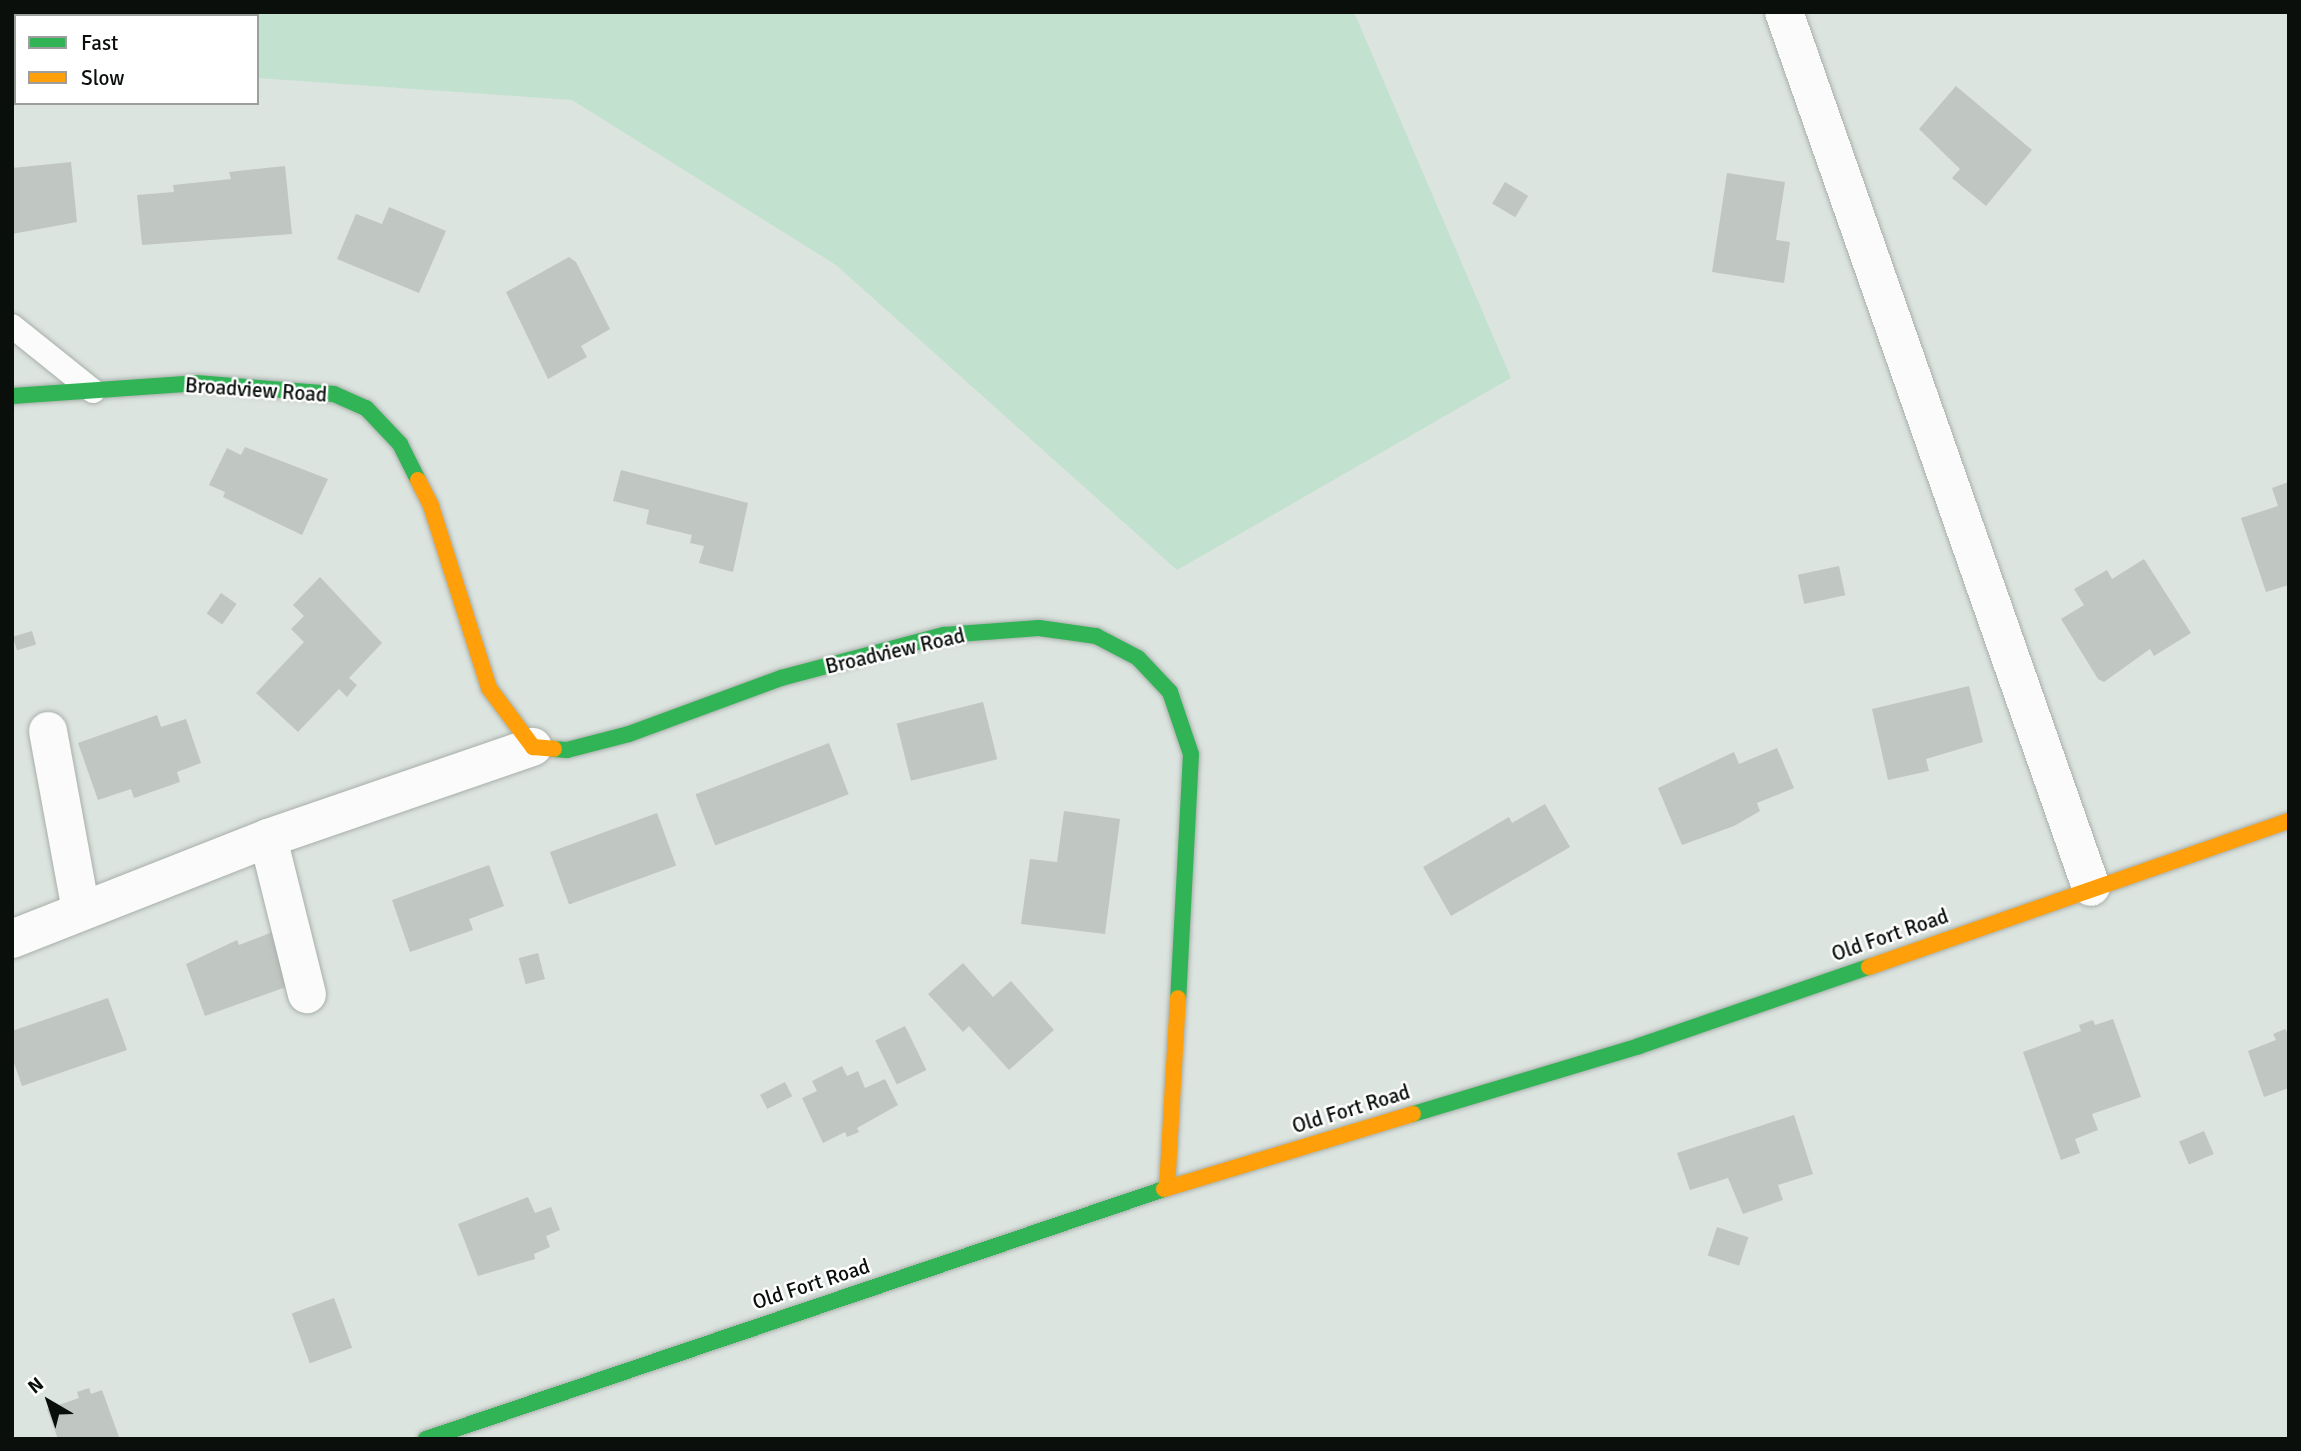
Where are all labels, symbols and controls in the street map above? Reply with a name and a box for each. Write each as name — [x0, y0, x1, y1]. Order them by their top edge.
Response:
legend — [14, 14, 259, 105]
text: Fast — [81, 30, 118, 56]
text: Slow — [81, 65, 125, 91]
street label: Broadview Road — [184, 372, 328, 408]
street label: Broadview Road — [823, 623, 967, 679]
street label: Old Fort Road — [1828, 903, 1952, 967]
street label: Old Fort Road — [1289, 1079, 1413, 1139]
street label: Old Fort Road — [749, 1253, 873, 1315]
north arrow — [14, 1367, 84, 1437]
text: N — [23, 1372, 48, 1399]

